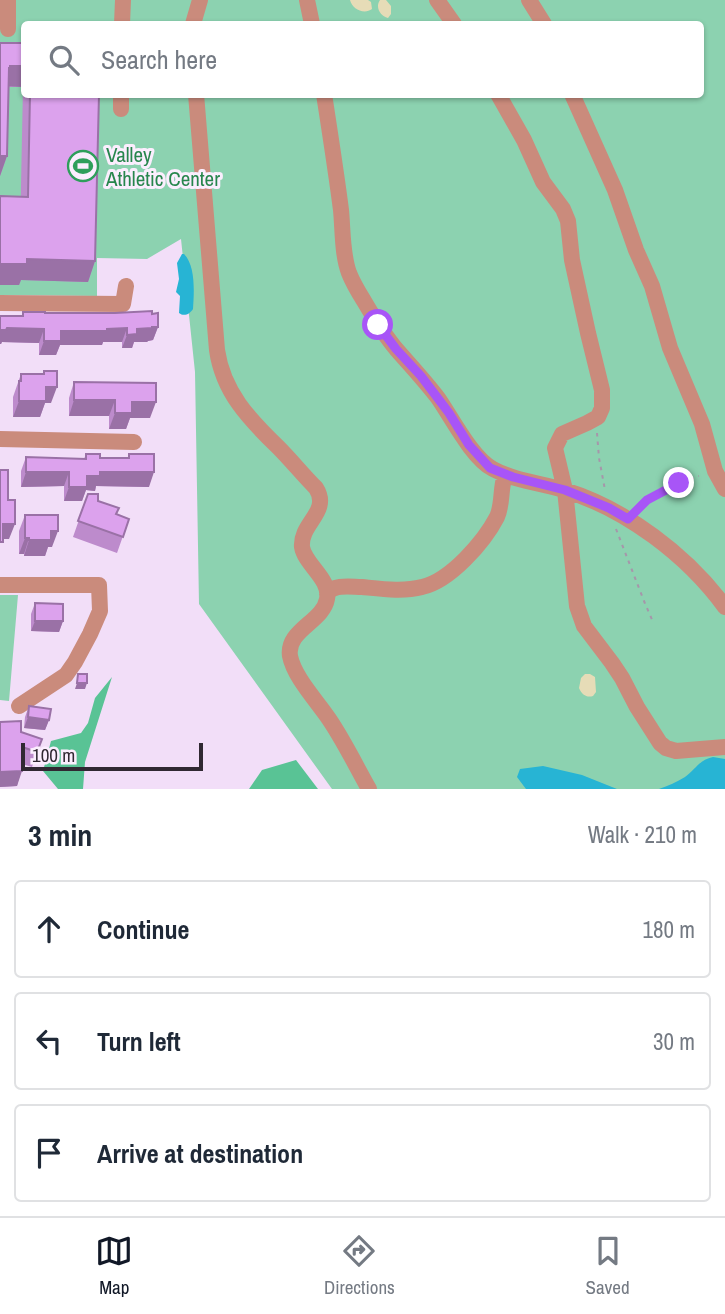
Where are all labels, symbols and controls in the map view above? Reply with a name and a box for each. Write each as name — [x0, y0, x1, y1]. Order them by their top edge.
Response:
search box — [21, 21, 704, 98]
icon: search — [45, 41, 83, 79]
text: Search here — [101, 42, 217, 77]
place label: Valley Athletic Center — [105, 140, 220, 193]
sports icon: Valley Athletic Center — [66, 149, 100, 183]
route start — [362, 309, 393, 340]
route end — [663, 467, 694, 498]
scale bar — [21, 740, 203, 772]
text: 100 m — [32, 742, 75, 768]
text: 3 min — [28, 815, 92, 855]
text: Walk · 210 m — [588, 819, 697, 850]
icon: ahead — [30, 910, 68, 948]
text: Continue — [97, 912, 189, 947]
text: 180 m — [643, 914, 695, 945]
icon: left — [30, 1022, 68, 1060]
text: Turn left — [97, 1024, 181, 1059]
text: 30 m — [653, 1026, 695, 1057]
icon: arrive — [30, 1134, 68, 1172]
text: Arrive at destination — [97, 1136, 303, 1171]
tab: Map — [95, 1232, 133, 1300]
tab: Directions — [324, 1232, 395, 1300]
tab: Saved — [586, 1232, 630, 1300]

